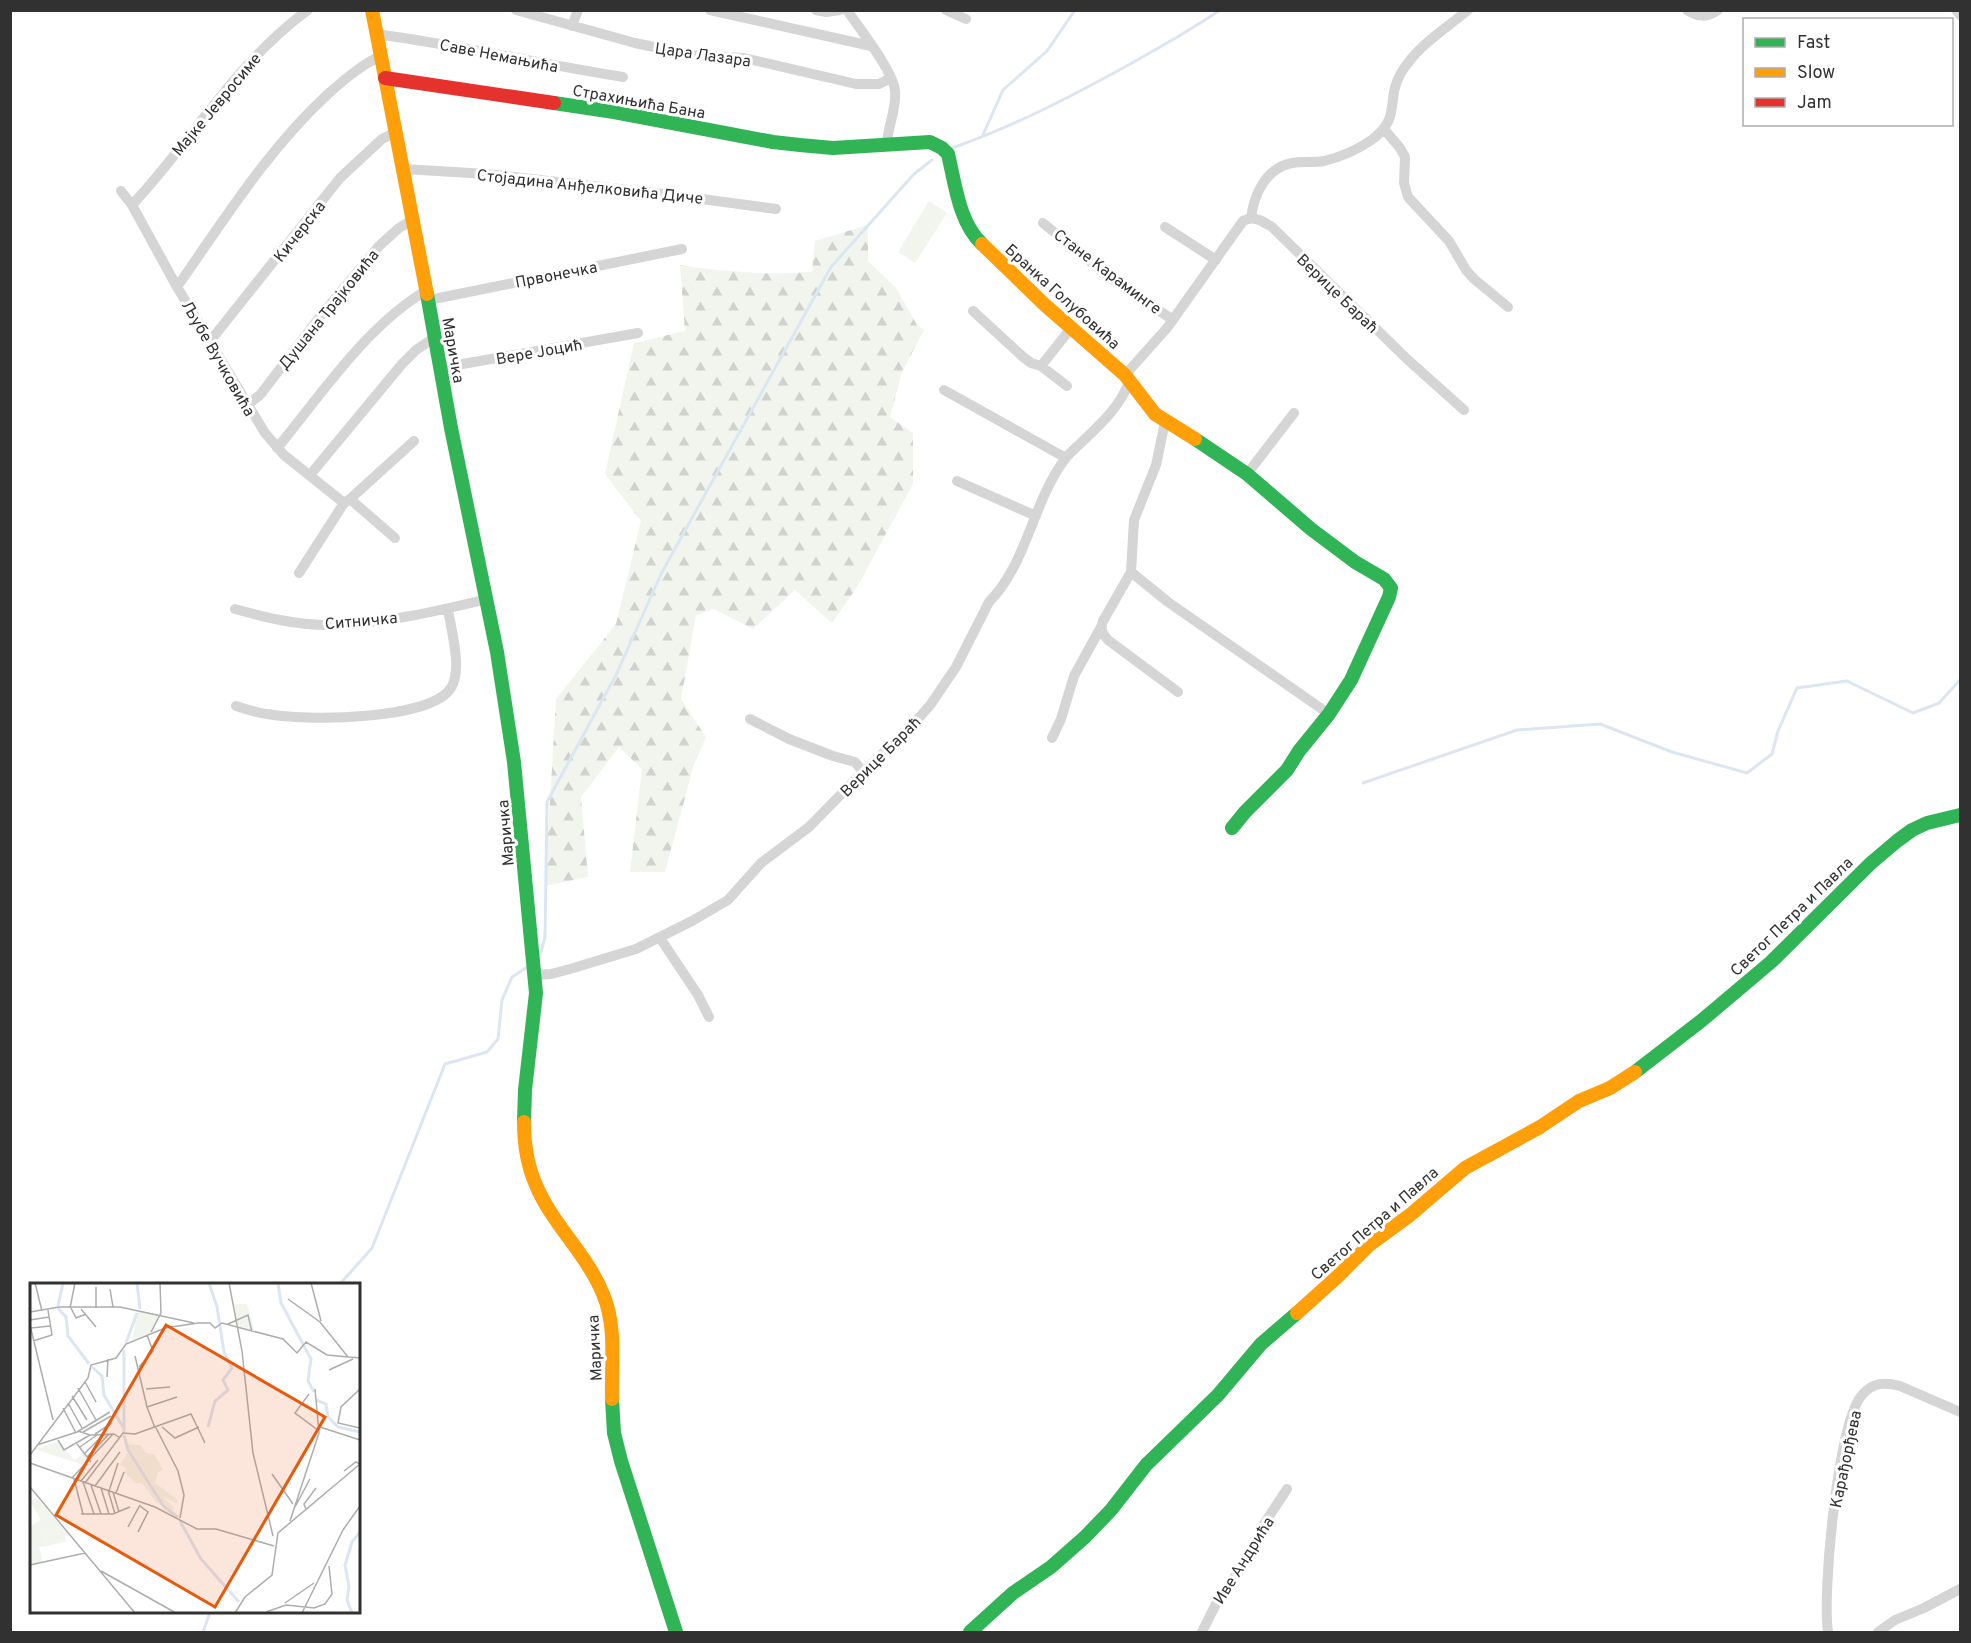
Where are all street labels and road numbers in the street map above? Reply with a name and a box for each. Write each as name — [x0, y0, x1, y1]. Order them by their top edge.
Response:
street label: Саве Немањића — [438, 36, 560, 78]
street label: Цара Лазара — [653, 39, 752, 73]
street label: Мајке Јевросиме — [169, 50, 266, 161]
street label: Страхињића Бана — [571, 81, 707, 124]
street label: Стојадина Анђелковића Диче — [476, 166, 704, 210]
street label: Кичерска — [270, 197, 331, 267]
street label: Стане Караминге — [1049, 226, 1165, 320]
street label: Бранка Голубовића — [1000, 240, 1123, 355]
street label: Душана Трајковића — [275, 246, 384, 374]
street label: Верице Бараћ — [1291, 250, 1382, 339]
street label: Првонечка — [514, 258, 599, 294]
street label: Љубе Вучковића — [176, 298, 259, 420]
street label: Маричка — [436, 316, 468, 385]
street label: Вере Јоцић — [495, 336, 584, 370]
street label: Ситничка — [324, 609, 398, 635]
street label: Верице Бараћ — [837, 713, 926, 802]
street label: Маричка — [494, 799, 520, 867]
street label: Светог Петра и Павла — [1727, 854, 1858, 981]
street label: Светог Петра и Павла — [1307, 1164, 1443, 1285]
street label: Маричка — [584, 1314, 608, 1382]
street label: Карађорђева — [1827, 1409, 1867, 1510]
street label: Иве Андрића — [1210, 1514, 1280, 1609]

